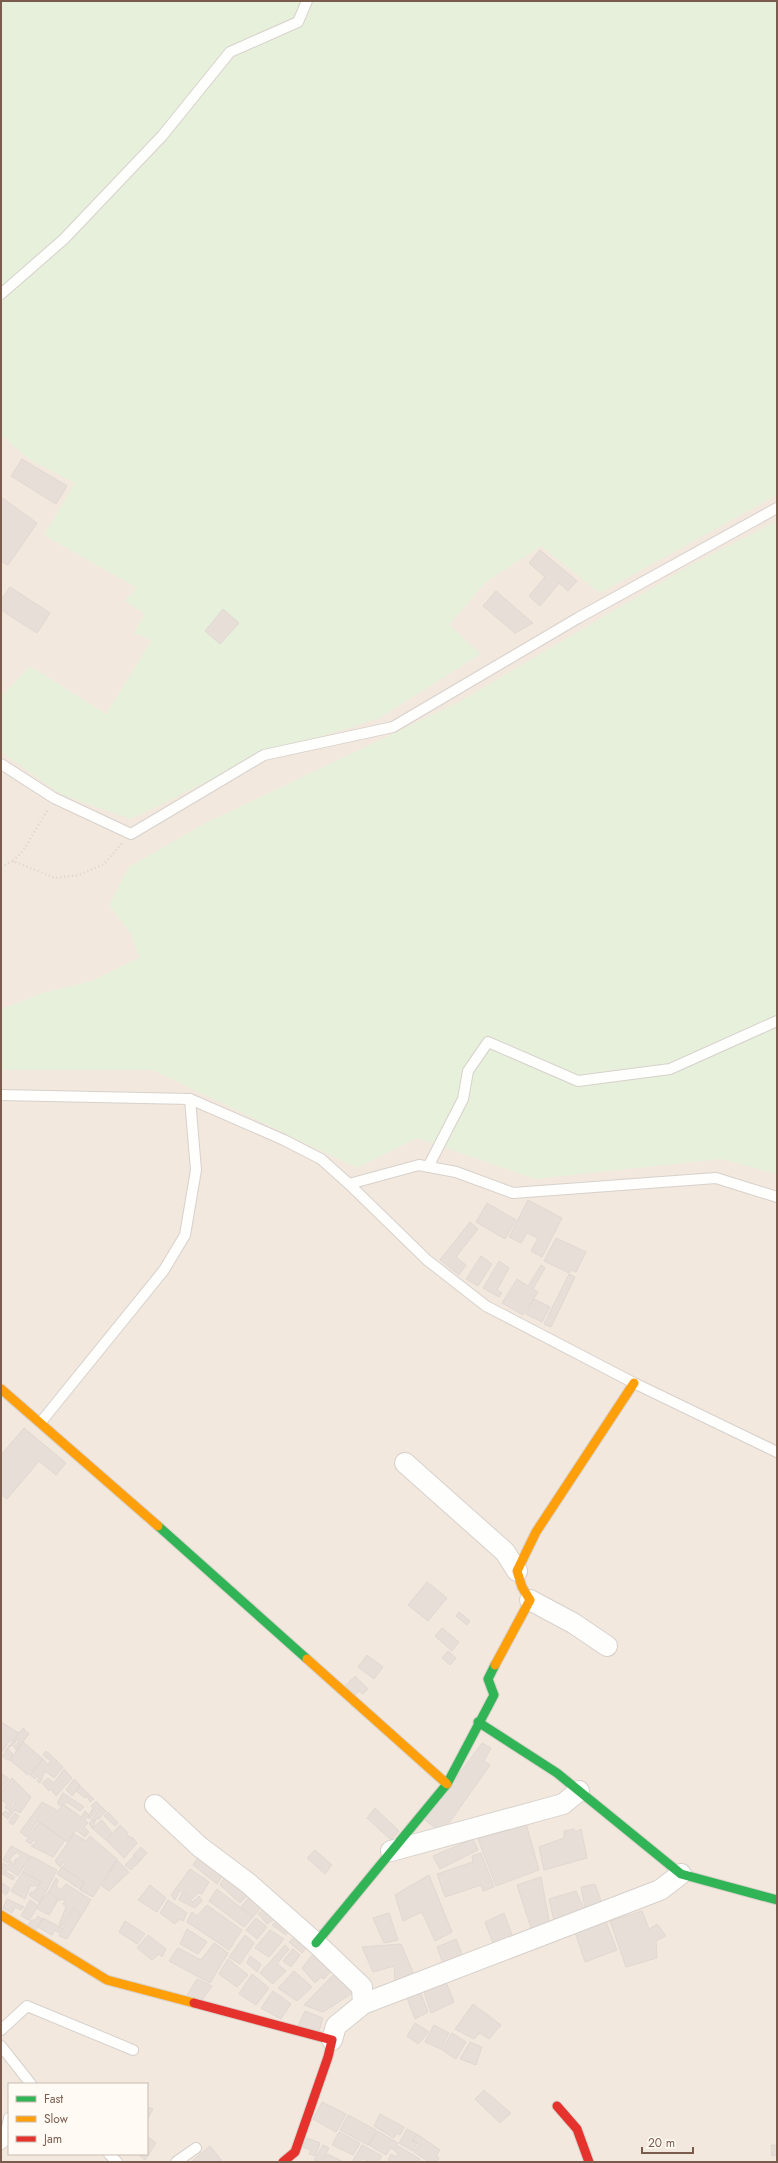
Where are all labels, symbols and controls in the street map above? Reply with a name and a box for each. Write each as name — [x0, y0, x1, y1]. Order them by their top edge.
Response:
legend — [8, 2083, 148, 2155]
text: Fast — [44, 2090, 63, 2108]
text: Slow — [44, 2110, 69, 2128]
scale bar — [642, 2129, 693, 2155]
text: Jam — [42, 2130, 62, 2148]
text: 20 m — [648, 2134, 675, 2152]

